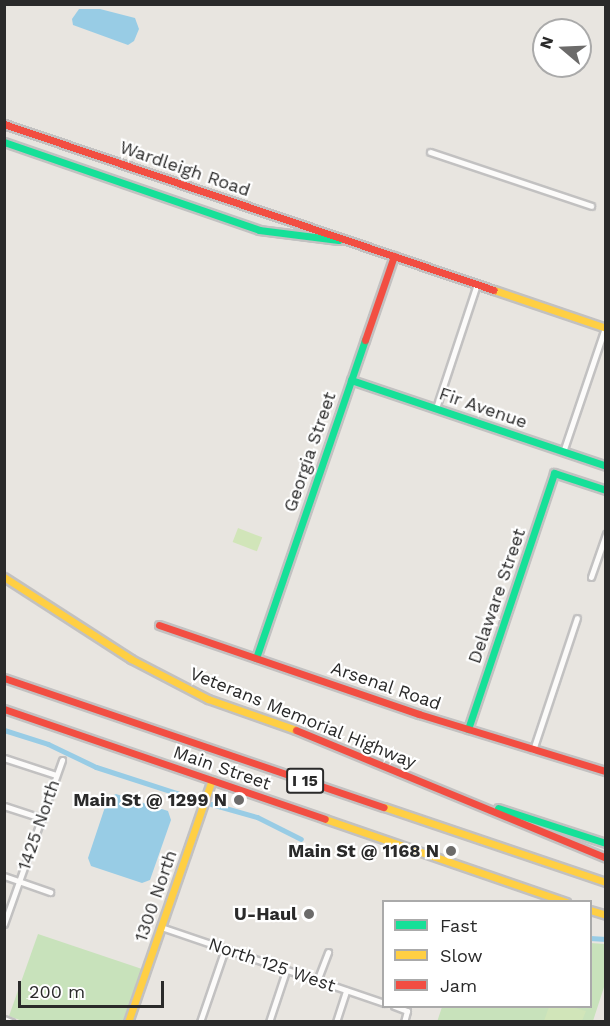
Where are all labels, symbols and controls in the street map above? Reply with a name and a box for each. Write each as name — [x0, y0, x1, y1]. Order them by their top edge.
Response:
north arrow — [532, 18, 592, 78]
text: N — [535, 34, 557, 51]
street label: Wardleigh Road — [117, 137, 253, 201]
street label: Fir Avenue — [436, 383, 530, 433]
street label: Georgia Street — [279, 389, 341, 515]
street label: Delaware Street — [464, 526, 530, 666]
street label: Arsenal Road — [328, 657, 444, 715]
street label: Veterans Memorial Highway — [186, 663, 420, 773]
street label: Main Street — [170, 741, 274, 795]
road number: I 15 — [286, 768, 324, 794]
street label: 1425 North — [13, 777, 65, 873]
place label: Main St @ 1299 N — [73, 789, 227, 811]
marker: Main St @ 1299 N — [232, 793, 246, 807]
place label: Main St @ 1168 N — [288, 840, 439, 862]
marker: Main St @ 1168 N — [444, 844, 458, 858]
street label: 1300 North — [130, 847, 182, 945]
legend — [382, 900, 592, 1008]
place label: U-Haul — [234, 903, 297, 925]
marker: U-Haul — [302, 907, 316, 921]
text: Fast — [440, 915, 477, 936]
street label: North 125 West — [205, 933, 339, 997]
text: Slow — [440, 945, 483, 966]
scale bar — [21, 969, 166, 1007]
text: Jam — [440, 975, 477, 996]
text: 200 m — [29, 981, 85, 1002]

